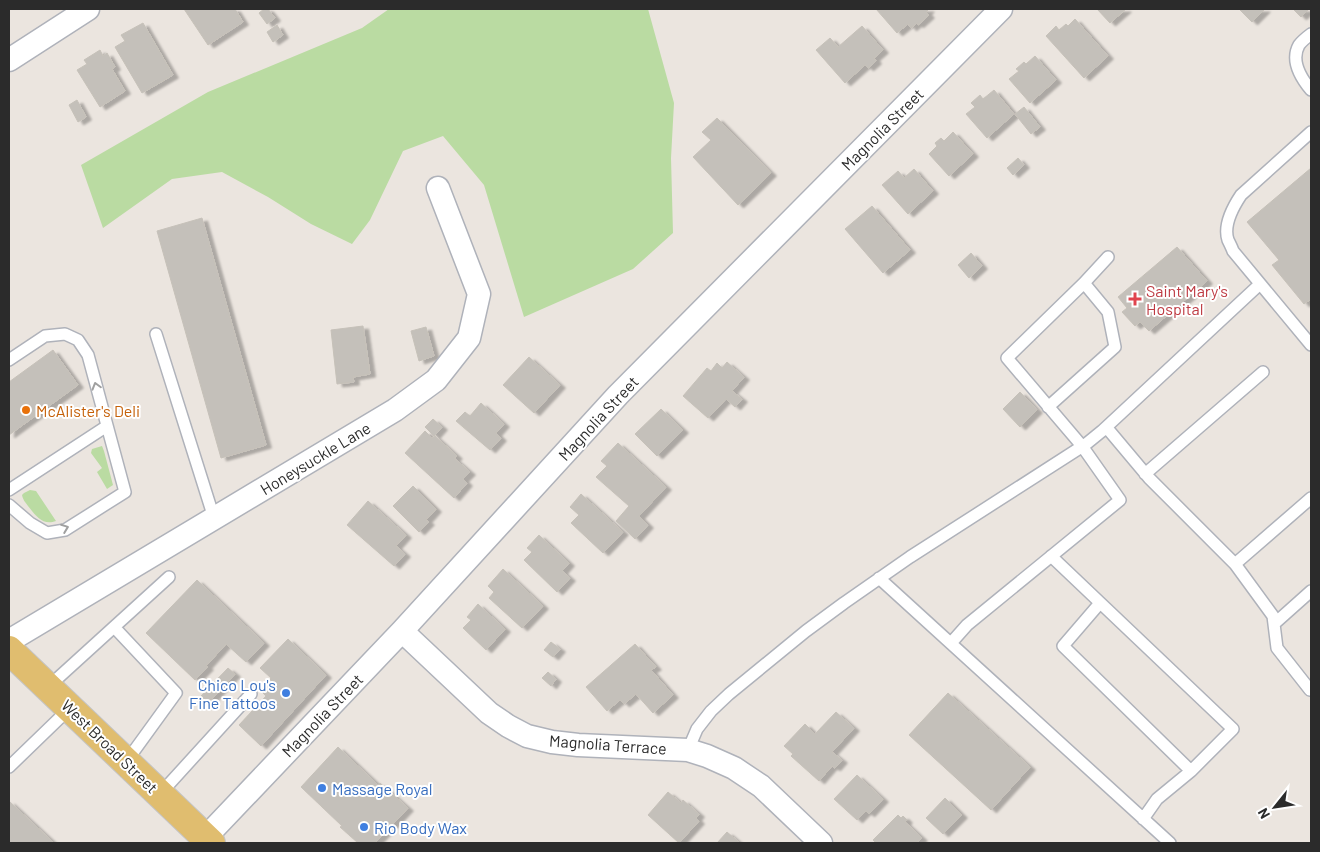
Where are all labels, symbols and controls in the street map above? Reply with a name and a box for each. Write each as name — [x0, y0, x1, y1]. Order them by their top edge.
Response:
street label: Magnolia Street — [837, 84, 927, 174]
place label: Saint Mary's Hospital — [1146, 281, 1228, 318]
marker: Saint Mary's Hospital — [1128, 292, 1142, 306]
street label: Magnolia Street — [554, 372, 642, 464]
one-way arrow — [92, 382, 102, 390]
place label: McAlister's Deli — [36, 401, 140, 420]
marker: McAlister's Deli — [20, 404, 32, 416]
street label: Honeysuckle Lane — [256, 418, 374, 498]
one-way arrow — [60, 524, 69, 534]
street label: Magnolia Street — [278, 669, 366, 761]
place label: Chico Lou's Fine Tattoos — [189, 675, 276, 712]
marker: Chico Lou's Fine Tattoos — [280, 687, 292, 699]
street label: West Broad Street — [58, 695, 162, 797]
street label: Magnolia Terrace — [549, 730, 667, 758]
place label: Massage Royal — [332, 779, 432, 798]
marker: Massage Royal — [316, 782, 328, 794]
north arrow — [1250, 782, 1300, 832]
text: N — [1254, 805, 1273, 822]
place label: Rio Body Wax — [374, 818, 467, 837]
marker: Rio Body Wax — [358, 821, 370, 833]

